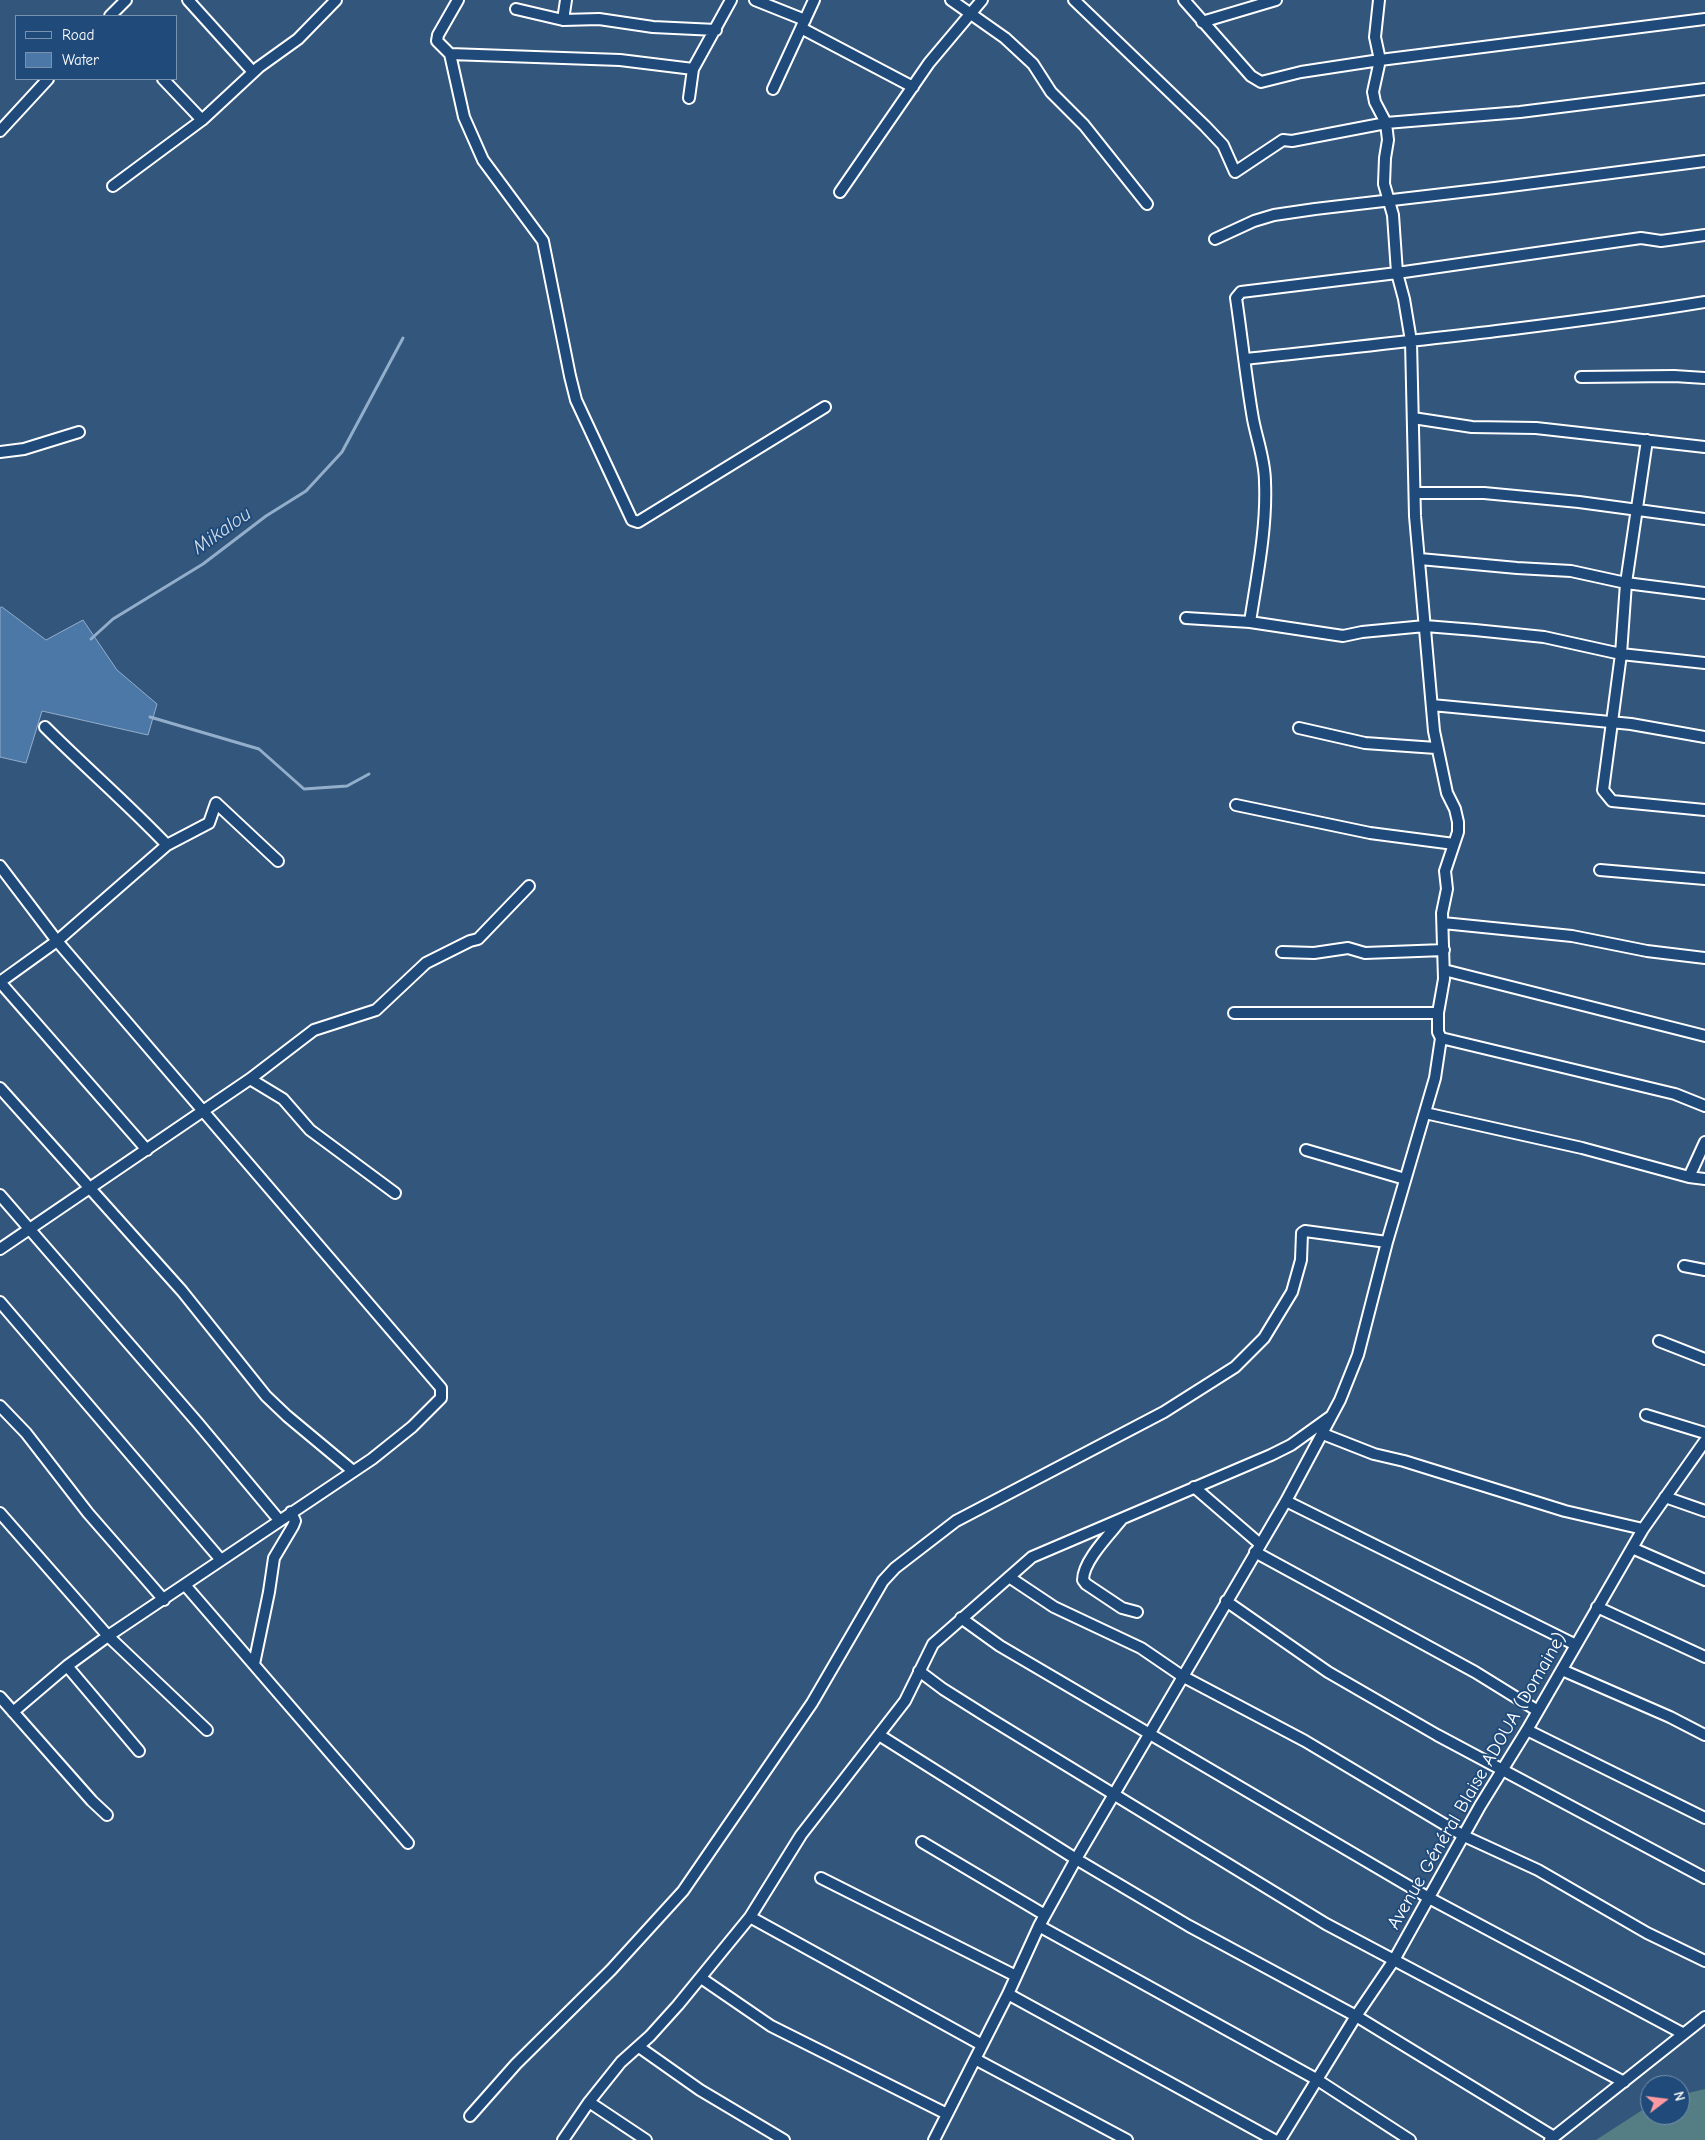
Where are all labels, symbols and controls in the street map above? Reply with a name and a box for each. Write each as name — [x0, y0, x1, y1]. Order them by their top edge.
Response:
legend — [15, 15, 178, 80]
text: Road — [62, 26, 94, 44]
text: Water — [62, 51, 99, 69]
water label: Mikalou — [188, 502, 256, 560]
street label: Avenue Général Blaise ADOUA (Domaine) — [1382, 1628, 1572, 1934]
north arrow — [1640, 2075, 1690, 2125]
text: N — [1670, 2090, 1688, 2103]

